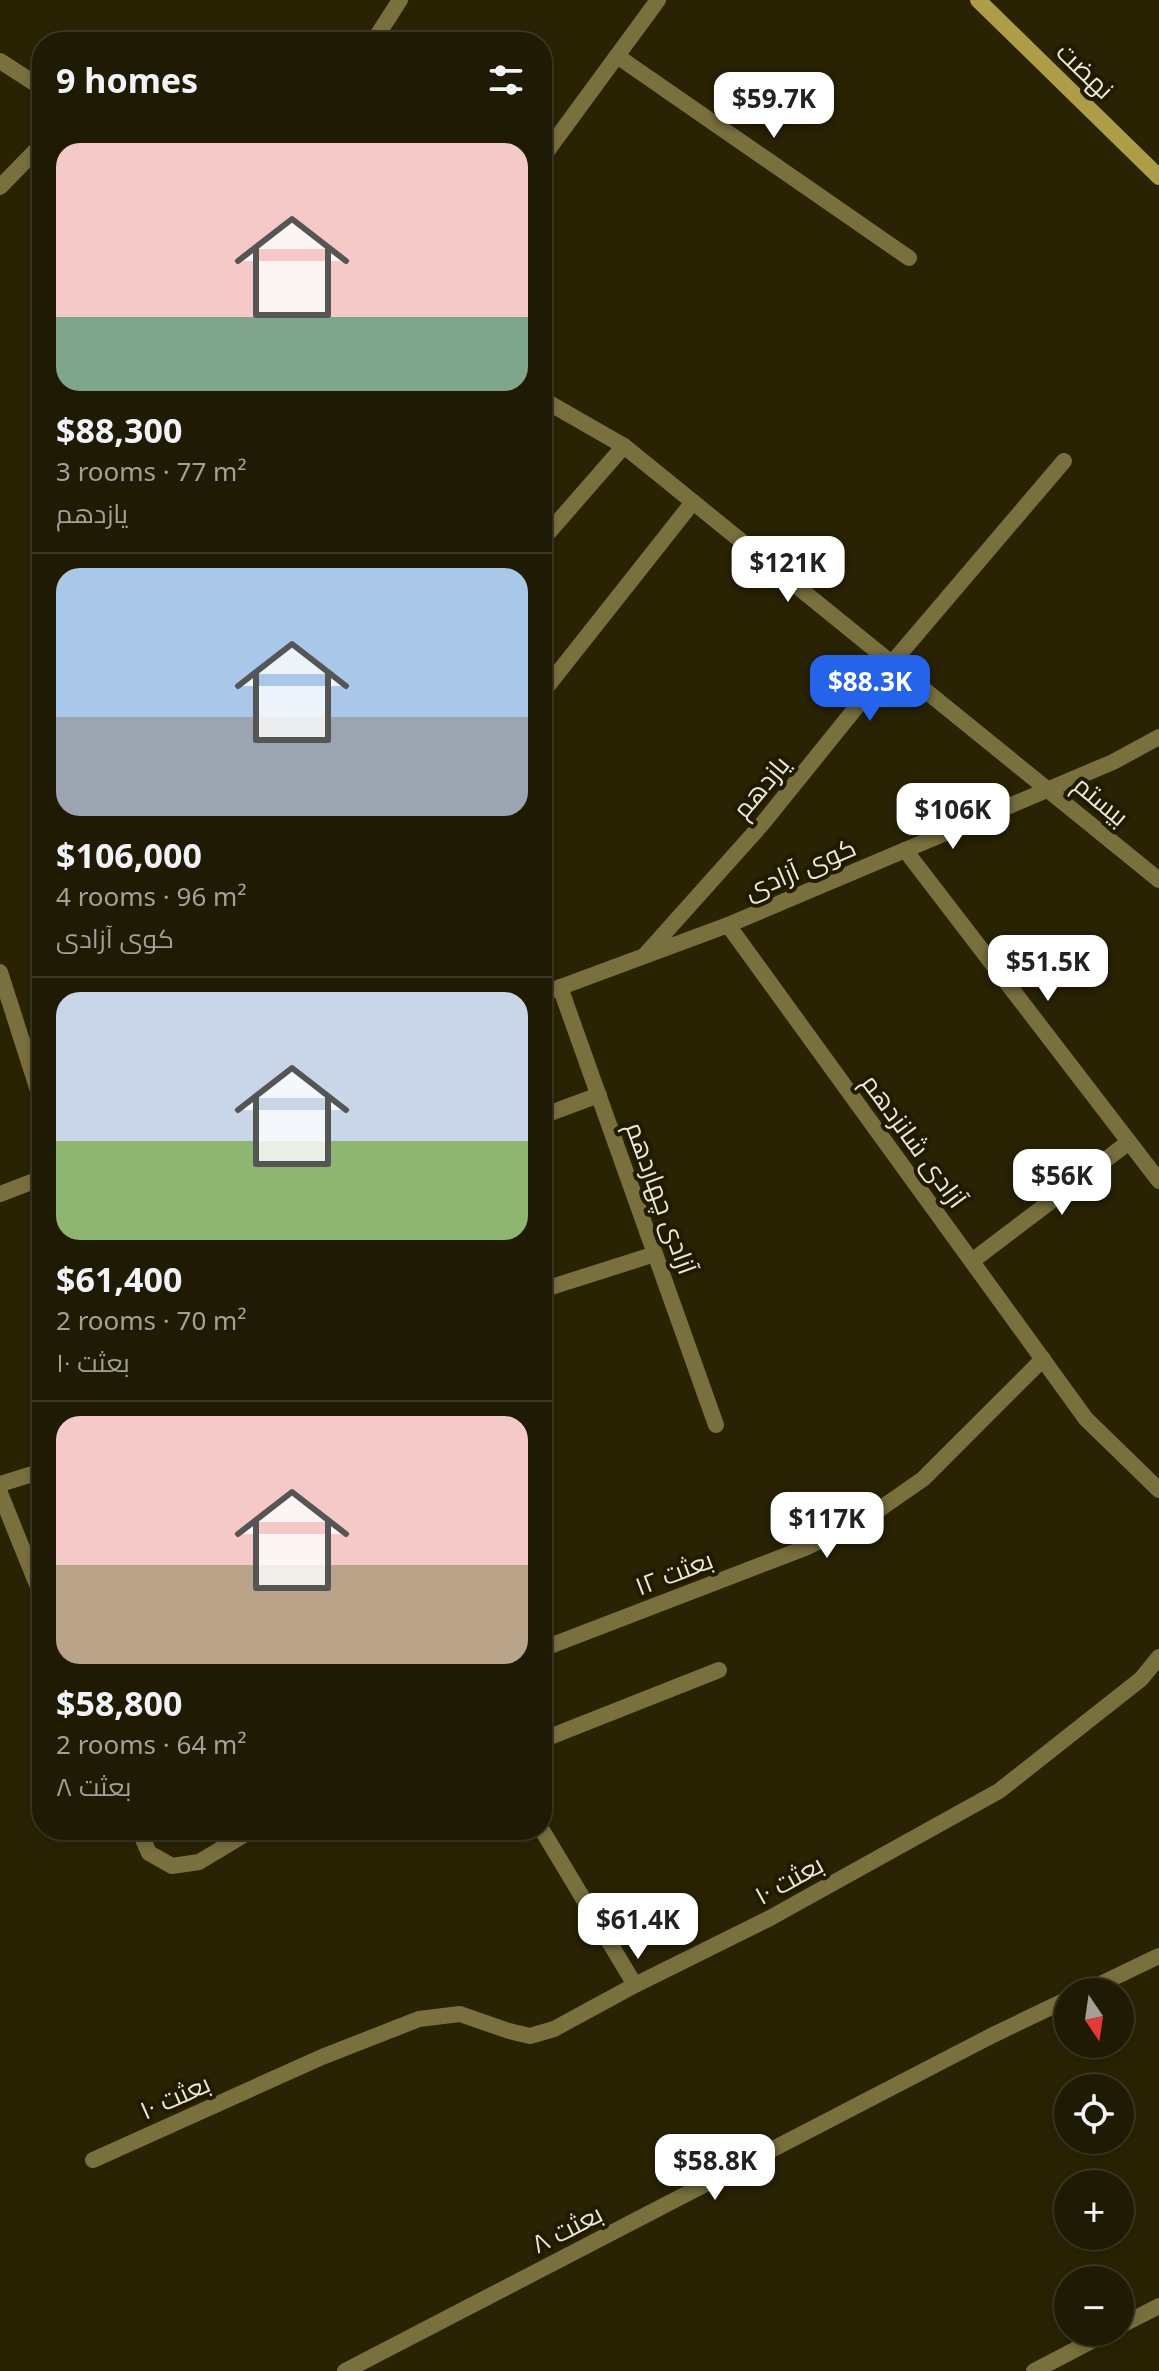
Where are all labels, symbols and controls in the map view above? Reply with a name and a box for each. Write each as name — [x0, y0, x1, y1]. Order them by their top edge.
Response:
street label: نهضت — [1049, 34, 1122, 107]
text: 9 homes — [56, 57, 198, 103]
icon: filters — [484, 58, 528, 102]
pin: $59.7K — [709, 72, 839, 140]
text: $59.7K — [732, 80, 816, 116]
icon: home — [220, 195, 364, 339]
text: $88,300 — [56, 407, 182, 453]
text: 3 rooms · 77 m² — [56, 453, 246, 489]
text: یازدهم — [56, 495, 128, 531]
pin: $121K — [732, 536, 844, 604]
text: $121K — [750, 544, 826, 580]
icon: home — [220, 620, 364, 764]
pin: $88.3K — [805, 655, 935, 723]
text: $88.3K — [828, 663, 912, 699]
street label: یازدهم — [723, 747, 798, 826]
street label: بیستم — [1066, 767, 1137, 835]
pin: $106K — [897, 783, 1009, 851]
text: $106K — [915, 791, 991, 827]
street label: کوی آزادی — [738, 828, 861, 908]
text: $106,000 — [56, 832, 202, 878]
text: 4 rooms · 96 m² — [56, 878, 246, 914]
text: کوی آزادی — [56, 920, 174, 956]
pin: $51.5K — [983, 935, 1113, 1003]
text: $51.5K — [1006, 943, 1090, 979]
icon: home — [220, 1044, 364, 1188]
street label: آزادی شانزدهم — [853, 1066, 976, 1215]
street label: آزادی چهاردهم — [617, 1116, 706, 1279]
pin: $56K — [1015, 1149, 1109, 1217]
text: $56K — [1031, 1157, 1093, 1193]
text: $61,400 — [56, 1256, 182, 1302]
text: 2 rooms · 70 m² — [56, 1302, 246, 1338]
text: بعثت ۱۰ — [56, 1344, 130, 1380]
icon: home — [220, 1468, 364, 1612]
pin: $117K — [771, 1492, 883, 1560]
text: $117K — [789, 1500, 865, 1536]
street label: بعثت ۱۲ — [629, 1541, 718, 1603]
text: $58,800 — [56, 1680, 182, 1726]
text: 2 rooms · 64 m² — [56, 1726, 246, 1762]
text: بعثت ٨ — [56, 1768, 131, 1804]
street label: بعثت ۱۰ — [748, 1846, 829, 1913]
pin: $61.4K — [573, 1893, 703, 1961]
text: $61.4K — [596, 1901, 680, 1937]
north arrow — [1054, 1978, 1134, 2058]
map controls — [1054, 1978, 1134, 2346]
street label: بعثت ۱۰ — [134, 2065, 216, 2128]
button: locate — [1054, 2074, 1134, 2154]
pin: $58.8K — [650, 2134, 780, 2202]
text: $58.8K — [673, 2142, 757, 2178]
button: + — [1054, 2170, 1134, 2250]
street label: بعثت ٨ — [525, 2195, 608, 2261]
button: − — [1054, 2266, 1134, 2346]

